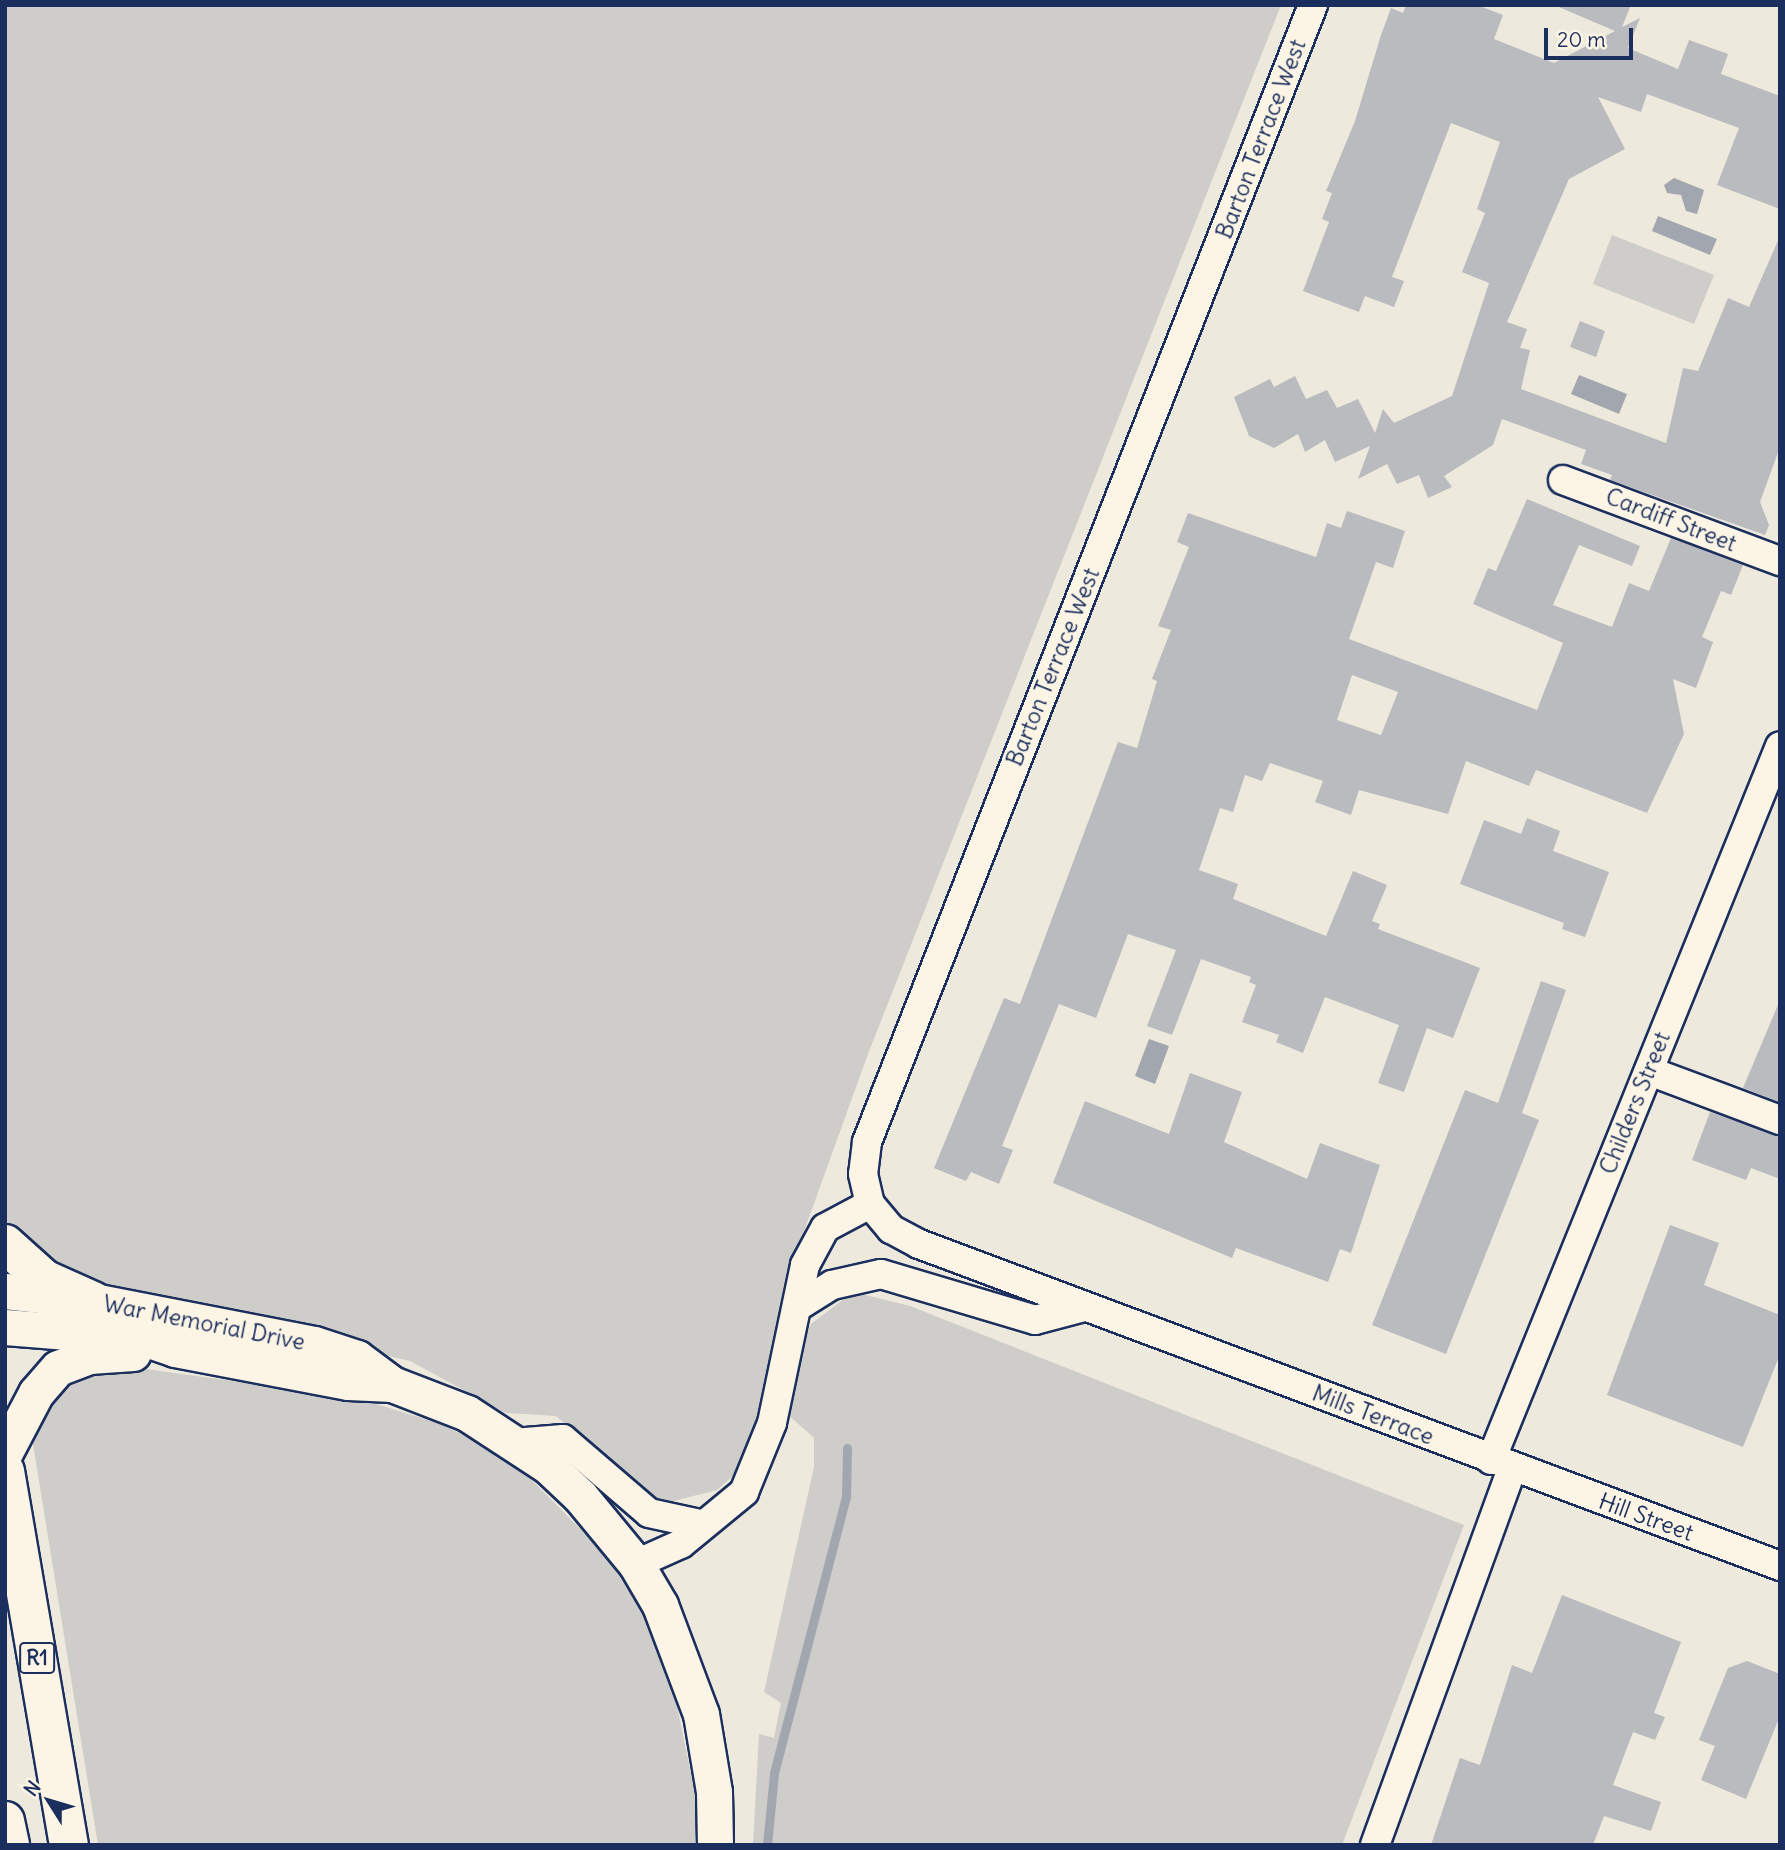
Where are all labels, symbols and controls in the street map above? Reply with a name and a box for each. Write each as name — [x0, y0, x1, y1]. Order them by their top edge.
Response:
scale bar — [1547, 14, 1636, 58]
text: 20 m — [1557, 26, 1606, 53]
street label: Barton Terrace West — [1210, 35, 1312, 243]
street label: Cardiff Street — [1602, 482, 1740, 558]
street label: Barton Terrace West — [1001, 564, 1105, 770]
street label: Childers Street — [1594, 1028, 1676, 1178]
street label: War Memorial Drive — [101, 1290, 307, 1356]
street label: Mills Terrace — [1308, 1379, 1438, 1451]
street label: Hill Street — [1595, 1487, 1697, 1547]
road number: R1 — [18, 1640, 56, 1676]
north arrow — [14, 1766, 84, 1836]
text: N — [19, 1776, 46, 1801]

